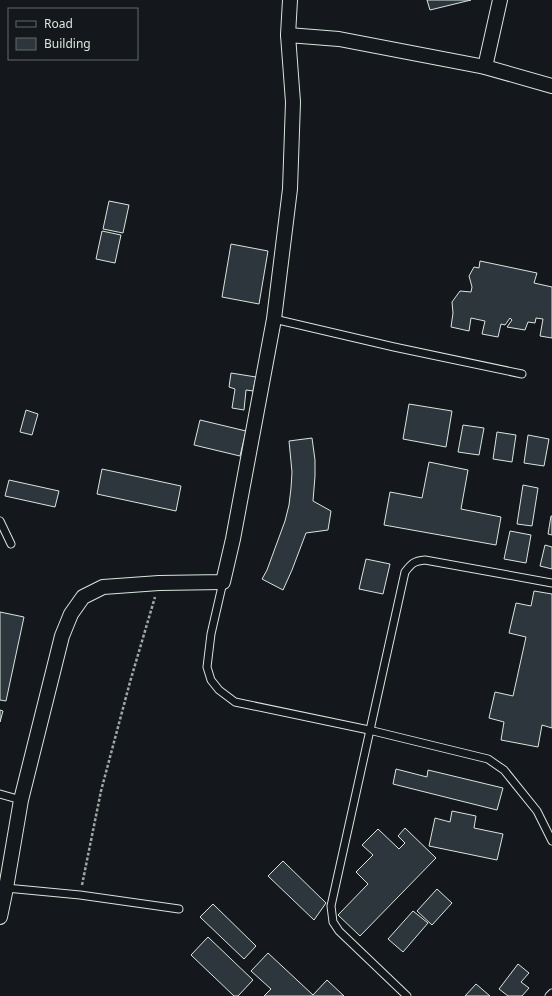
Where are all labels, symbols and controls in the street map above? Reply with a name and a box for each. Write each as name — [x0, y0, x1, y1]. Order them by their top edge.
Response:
legend — [8, 8, 138, 60]
text: Road — [44, 15, 73, 32]
text: Building — [44, 35, 91, 52]

